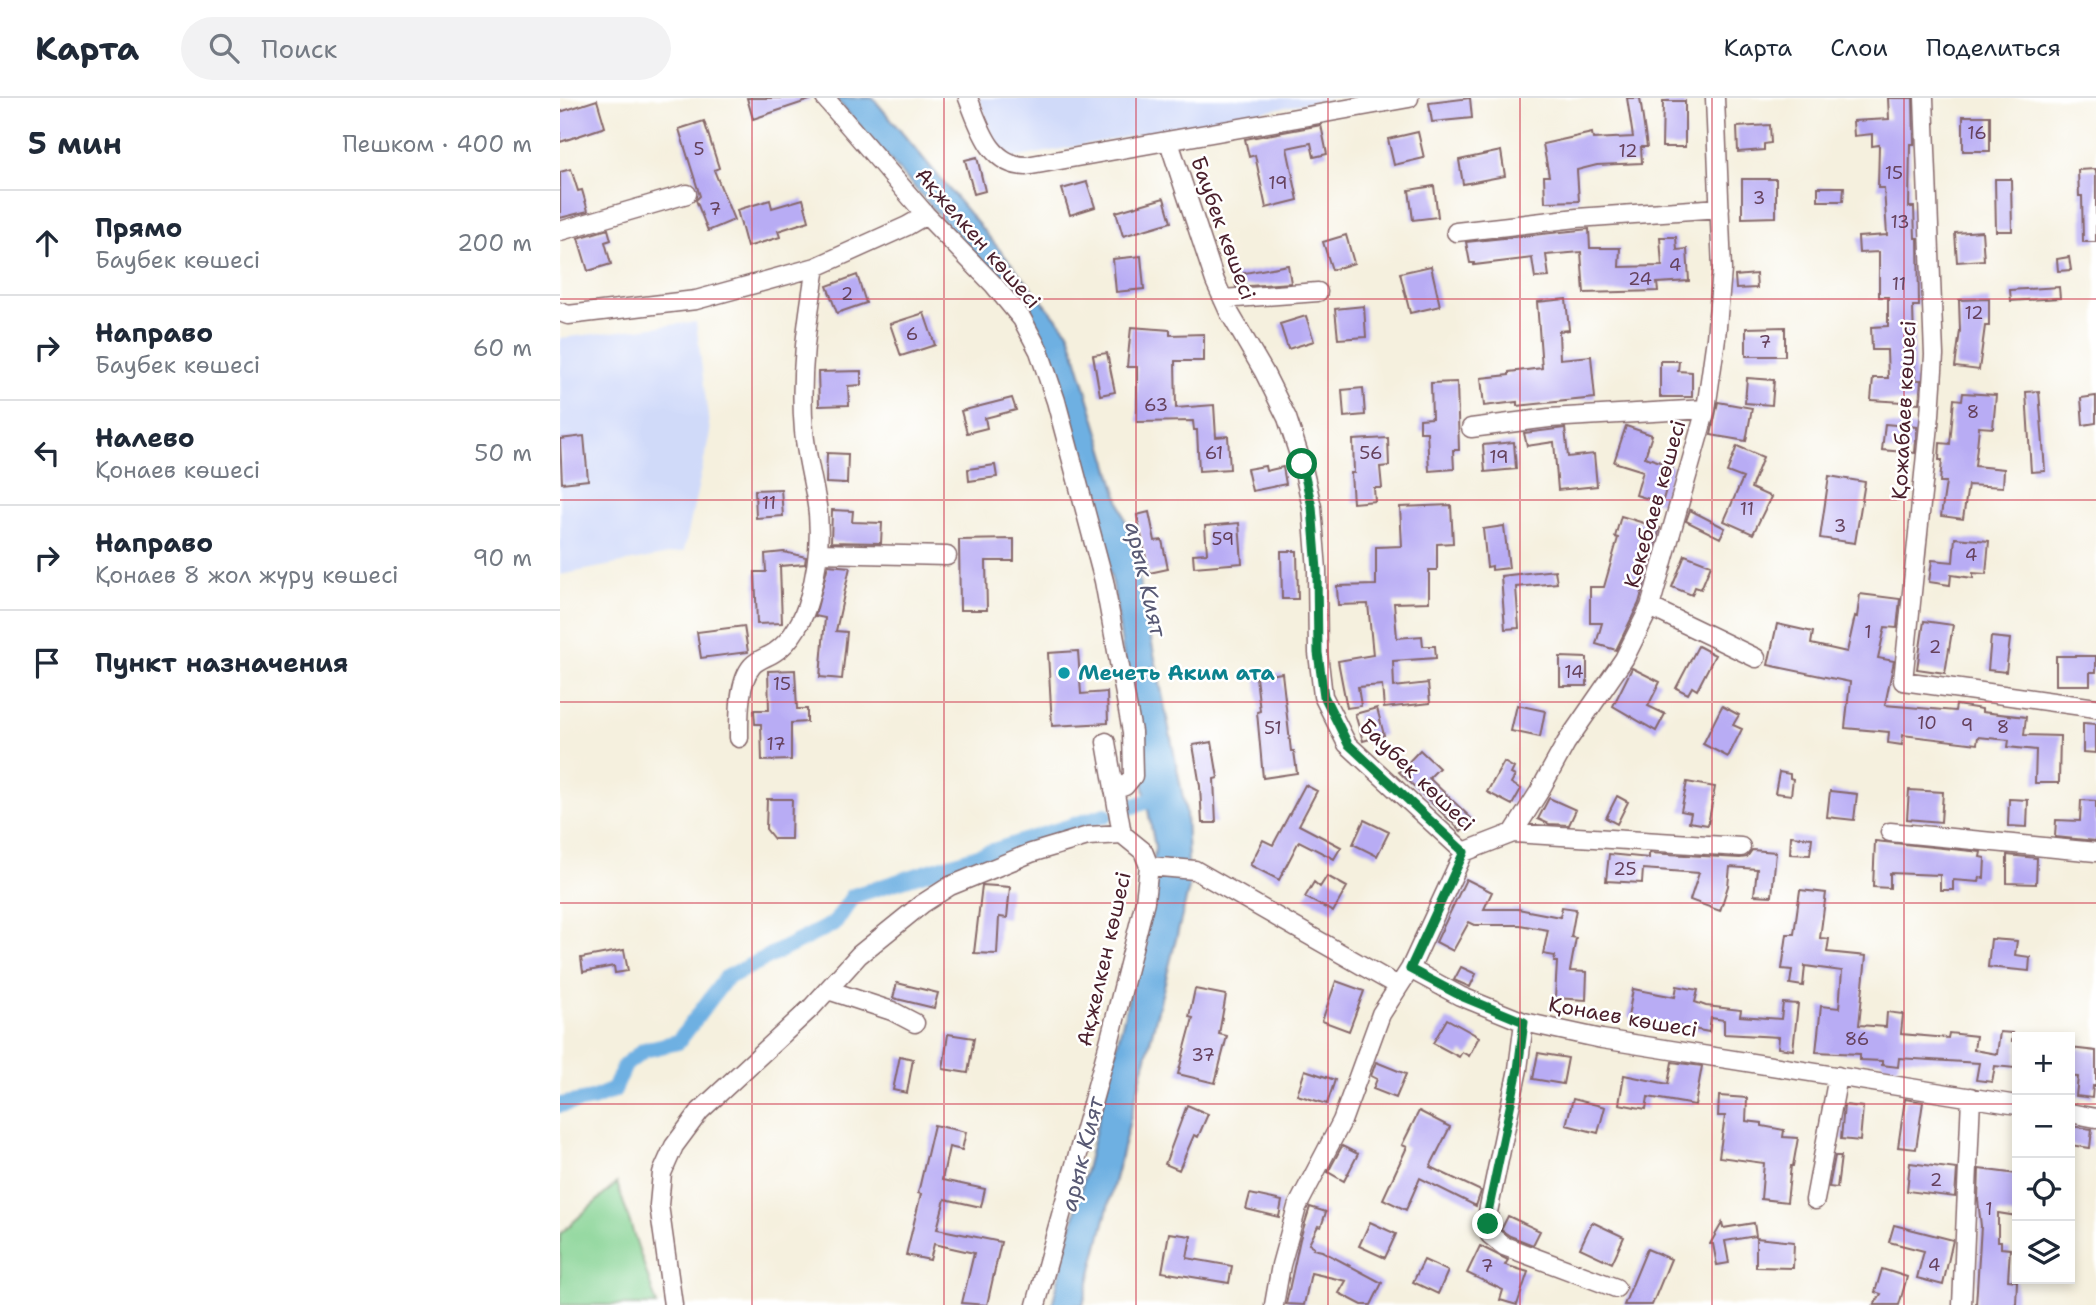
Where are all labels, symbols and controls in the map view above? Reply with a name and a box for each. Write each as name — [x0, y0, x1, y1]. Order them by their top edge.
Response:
search box — [181, 17, 671, 80]
text: Карта — [35, 26, 139, 71]
icon: search — [205, 29, 243, 67]
text: Поиск — [261, 31, 337, 66]
text: Карта — [1724, 32, 1792, 64]
text: Слои — [1830, 32, 1888, 64]
text: Поделиться — [1926, 32, 2061, 64]
house number: 16 — [1967, 121, 1987, 145]
text: 5 мин — [28, 123, 122, 164]
text: Пешком · 400 m — [342, 129, 532, 159]
house number: 5 — [693, 137, 705, 161]
house number: 12 — [1618, 139, 1638, 163]
street label: Баубек көшесі — [1184, 152, 1262, 304]
street label: Ақжелкен көшесі — [909, 161, 1047, 315]
house number: 15 — [1885, 161, 1903, 185]
house number: 19 — [1268, 171, 1288, 195]
house number: 3 — [1753, 186, 1765, 210]
house number: 7 — [709, 197, 721, 221]
text: Прямо — [95, 210, 183, 245]
house number: 13 — [1890, 210, 1910, 234]
icon: ahead — [28, 224, 66, 262]
text: 200 m — [457, 228, 532, 258]
text: Баубек көшесі — [95, 245, 260, 275]
house number: 4 — [1669, 253, 1681, 277]
house number: 24 — [1628, 267, 1652, 291]
house number: 11 — [1892, 272, 1906, 296]
house number: 2 — [841, 282, 853, 306]
house number: 12 — [1964, 301, 1984, 325]
text: Направо — [95, 315, 213, 350]
street label: Қожабаев көшесі — [1885, 320, 1923, 500]
house number: 6 — [906, 322, 918, 346]
icon: right — [28, 329, 66, 367]
house number: 7 — [1759, 330, 1771, 354]
text: 60 m — [473, 333, 532, 363]
text: Баубек көшесі — [95, 350, 260, 380]
house number: 63 — [1144, 393, 1168, 417]
house number: 8 — [1967, 400, 1979, 424]
street label: Көкебаев көшесі — [1618, 417, 1692, 591]
text: Налево — [95, 420, 195, 455]
icon: left — [28, 434, 66, 472]
text: 50 m — [474, 438, 532, 468]
house number: 61 — [1205, 441, 1223, 465]
house number: 56 — [1359, 441, 1383, 465]
house number: 19 — [1489, 445, 1509, 469]
route start — [1286, 448, 1317, 479]
text: Қонаев көшесі — [95, 455, 260, 485]
house number: 11 — [762, 491, 776, 515]
house number: 11 — [1740, 497, 1754, 521]
house number: 3 — [1834, 514, 1846, 538]
water label: арык Кият — [1118, 519, 1174, 641]
text: Направо — [95, 525, 213, 560]
house number: 59 — [1212, 527, 1234, 551]
icon: right — [28, 539, 66, 577]
text: 90 m — [472, 543, 532, 573]
house number: 4 — [1965, 543, 1977, 567]
text: Қонаев 8 жол жүру көшесі — [95, 560, 399, 590]
house number: 1 — [1864, 620, 1872, 644]
house number: 2 — [1929, 635, 1941, 659]
icon: arrive — [28, 644, 66, 682]
text: Пункт назначения — [95, 645, 348, 680]
place label: Мечеть Аким ата — [1078, 659, 1276, 687]
house number: 14 — [1564, 660, 1584, 684]
marker: Мечеть Аким ата — [1056, 665, 1072, 681]
house number: 15 — [773, 672, 791, 696]
house number: 10 — [1917, 711, 1937, 735]
street label: Баубек көшесі — [1353, 713, 1481, 837]
house number: 9 — [1961, 713, 1973, 737]
house number: 8 — [1997, 715, 2009, 739]
house number: 51 — [1264, 716, 1282, 740]
house number: 17 — [766, 732, 786, 756]
house number: 25 — [1613, 857, 1637, 881]
street label: Ақжелкен көшесі — [1070, 869, 1138, 1049]
street label: Қонаев көшесі — [1546, 990, 1700, 1044]
house number: 86 — [1845, 1027, 1869, 1051]
map controls — [2012, 1032, 2075, 1284]
button: + — [2012, 1032, 2075, 1095]
house number: 37 — [1191, 1043, 1215, 1067]
water label: арык Кият — [1053, 1092, 1111, 1215]
button: − — [2012, 1095, 2075, 1158]
button: locate — [2012, 1158, 2075, 1221]
house number: 2 — [1930, 1168, 1942, 1192]
house number: 1 — [1985, 1197, 1993, 1221]
route end — [1472, 1208, 1503, 1239]
button: layers — [2012, 1221, 2075, 1284]
house number: 4 — [1928, 1253, 1940, 1277]
house number: 7 — [1481, 1254, 1493, 1278]

